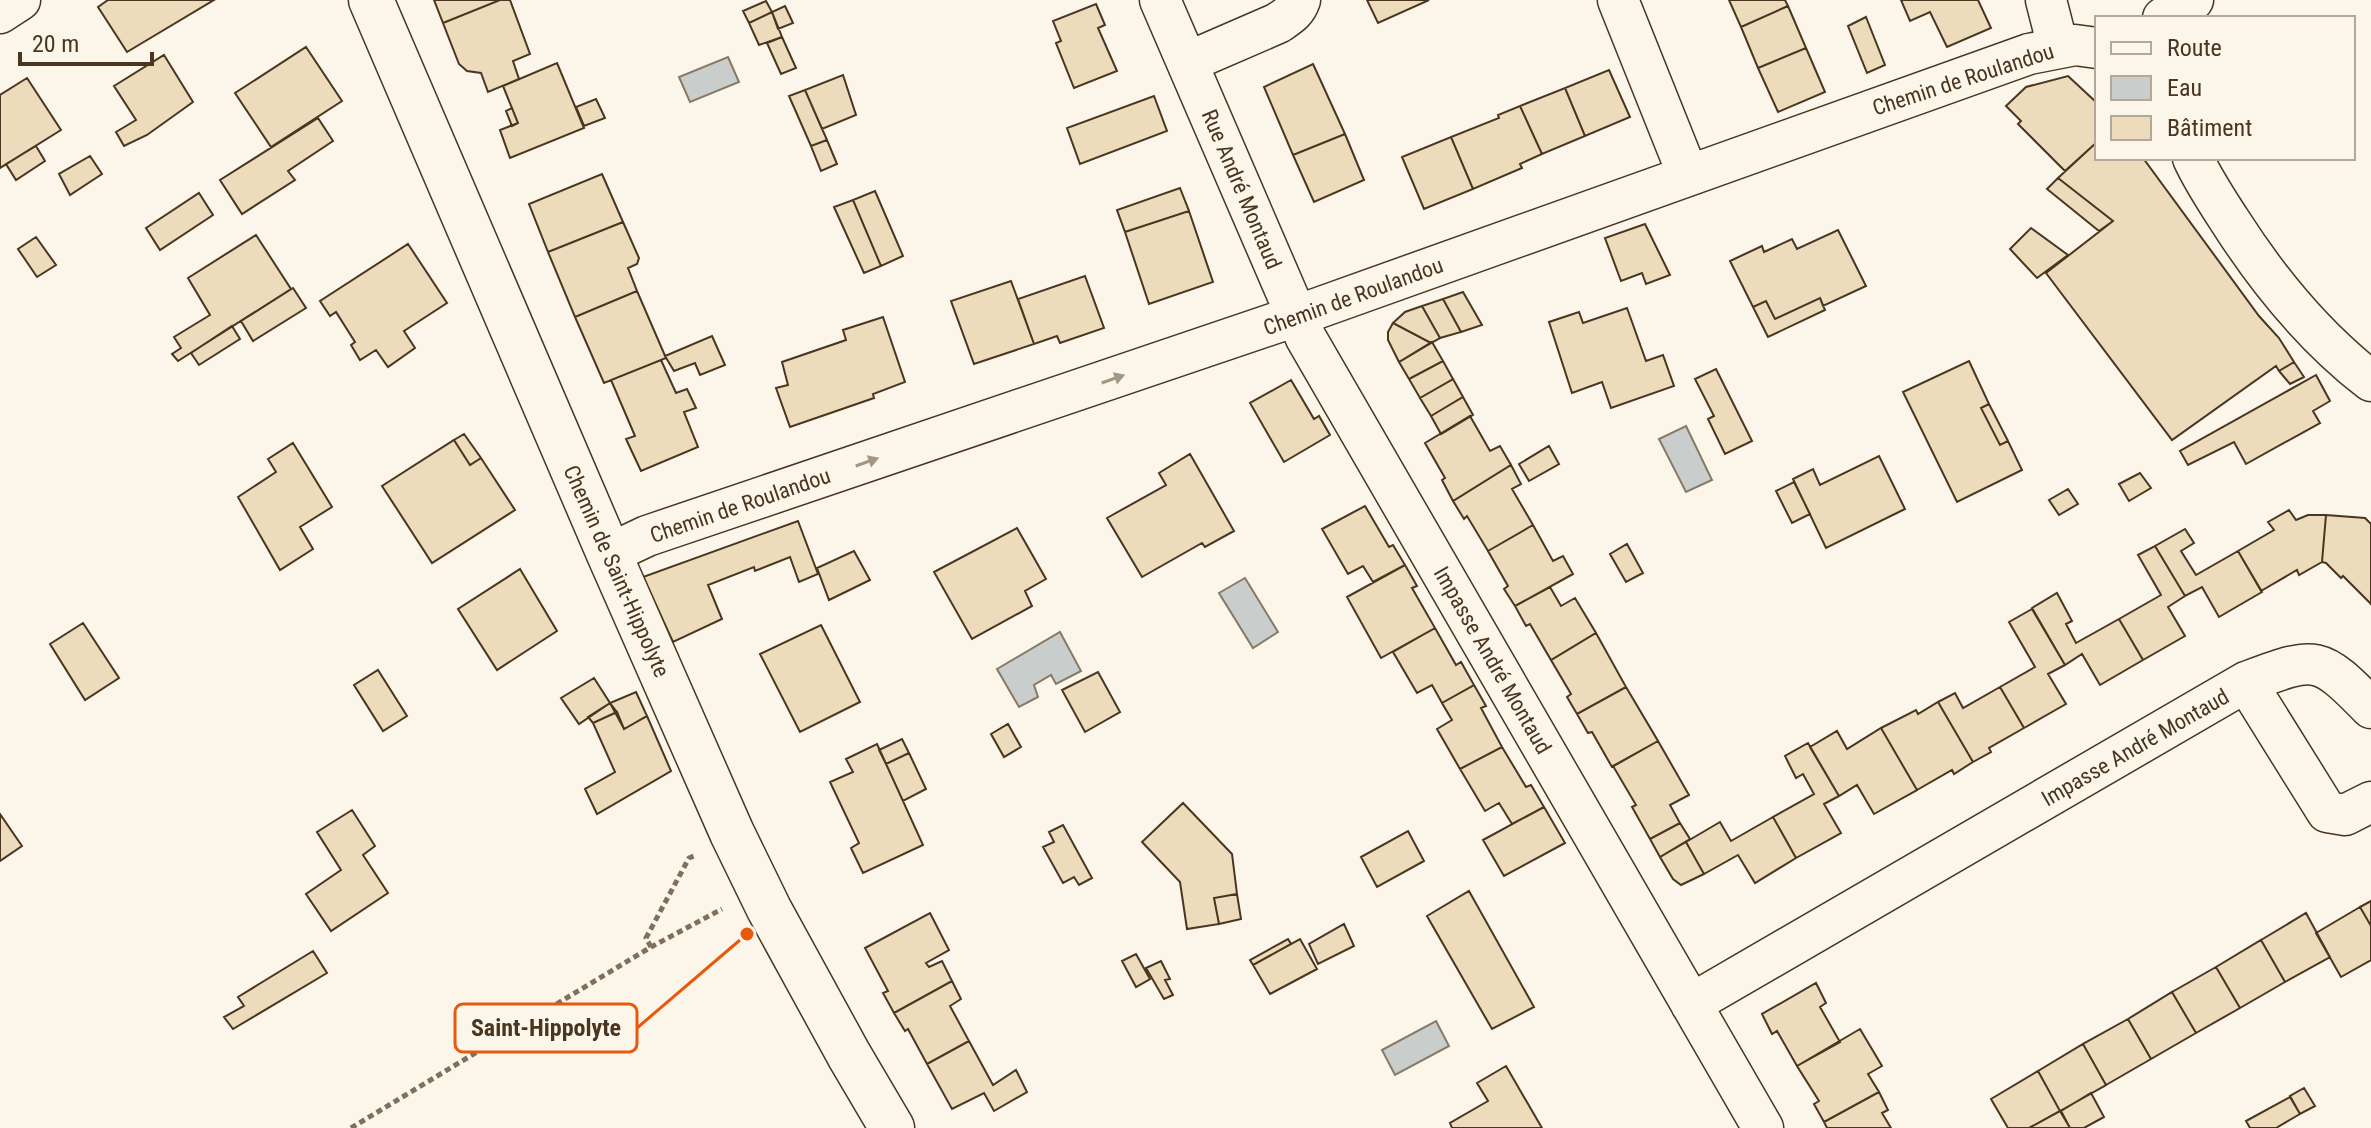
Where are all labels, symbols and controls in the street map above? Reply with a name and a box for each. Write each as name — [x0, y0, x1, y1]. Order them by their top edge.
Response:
scale bar — [20, 16, 152, 66]
legend — [2095, 16, 2355, 160]
text: 20 m — [32, 30, 79, 58]
text: Route — [2167, 34, 2222, 62]
street label: Chemin de Roulandou — [1869, 38, 2057, 121]
text: Eau — [2167, 74, 2202, 102]
street label: Rue André Montaud — [1197, 106, 1286, 273]
text: Bâtiment — [2167, 114, 2252, 142]
street label: Chemin de Roulandou — [1260, 252, 1446, 341]
one-way arrow — [1101, 372, 1125, 384]
one-way arrow — [855, 455, 879, 467]
street label: Chemin de Saint-Hippolyte — [559, 461, 675, 681]
street label: Chemin de Roulandou — [647, 463, 834, 548]
street label: Impasse André Montaud — [1429, 562, 1556, 758]
street label: Impasse André Montaud — [2037, 684, 2233, 811]
callout: Saint-Hippolyte — [455, 1004, 637, 1052]
text: Saint-Hippolyte — [471, 1014, 621, 1042]

